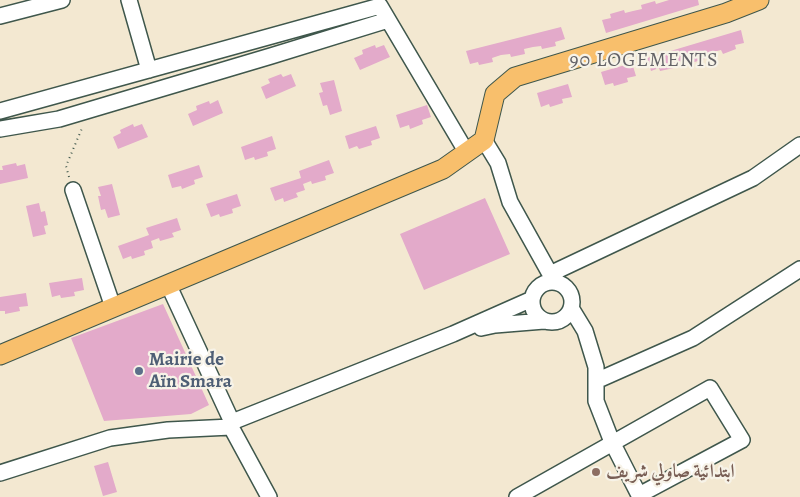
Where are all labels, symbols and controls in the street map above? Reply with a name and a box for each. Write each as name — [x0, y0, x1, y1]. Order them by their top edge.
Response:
district label: 90 LOGEMENTS — [568, 49, 720, 73]
place label: Mairie de Aïn Smara — [149, 349, 232, 393]
marker: Mairie de Aïn Smara — [133, 365, 145, 377]
place label: ابتدائية صاولي شريف — [606, 461, 735, 483]
marker: ابتدائية صاولي شريف — [590, 466, 602, 478]

